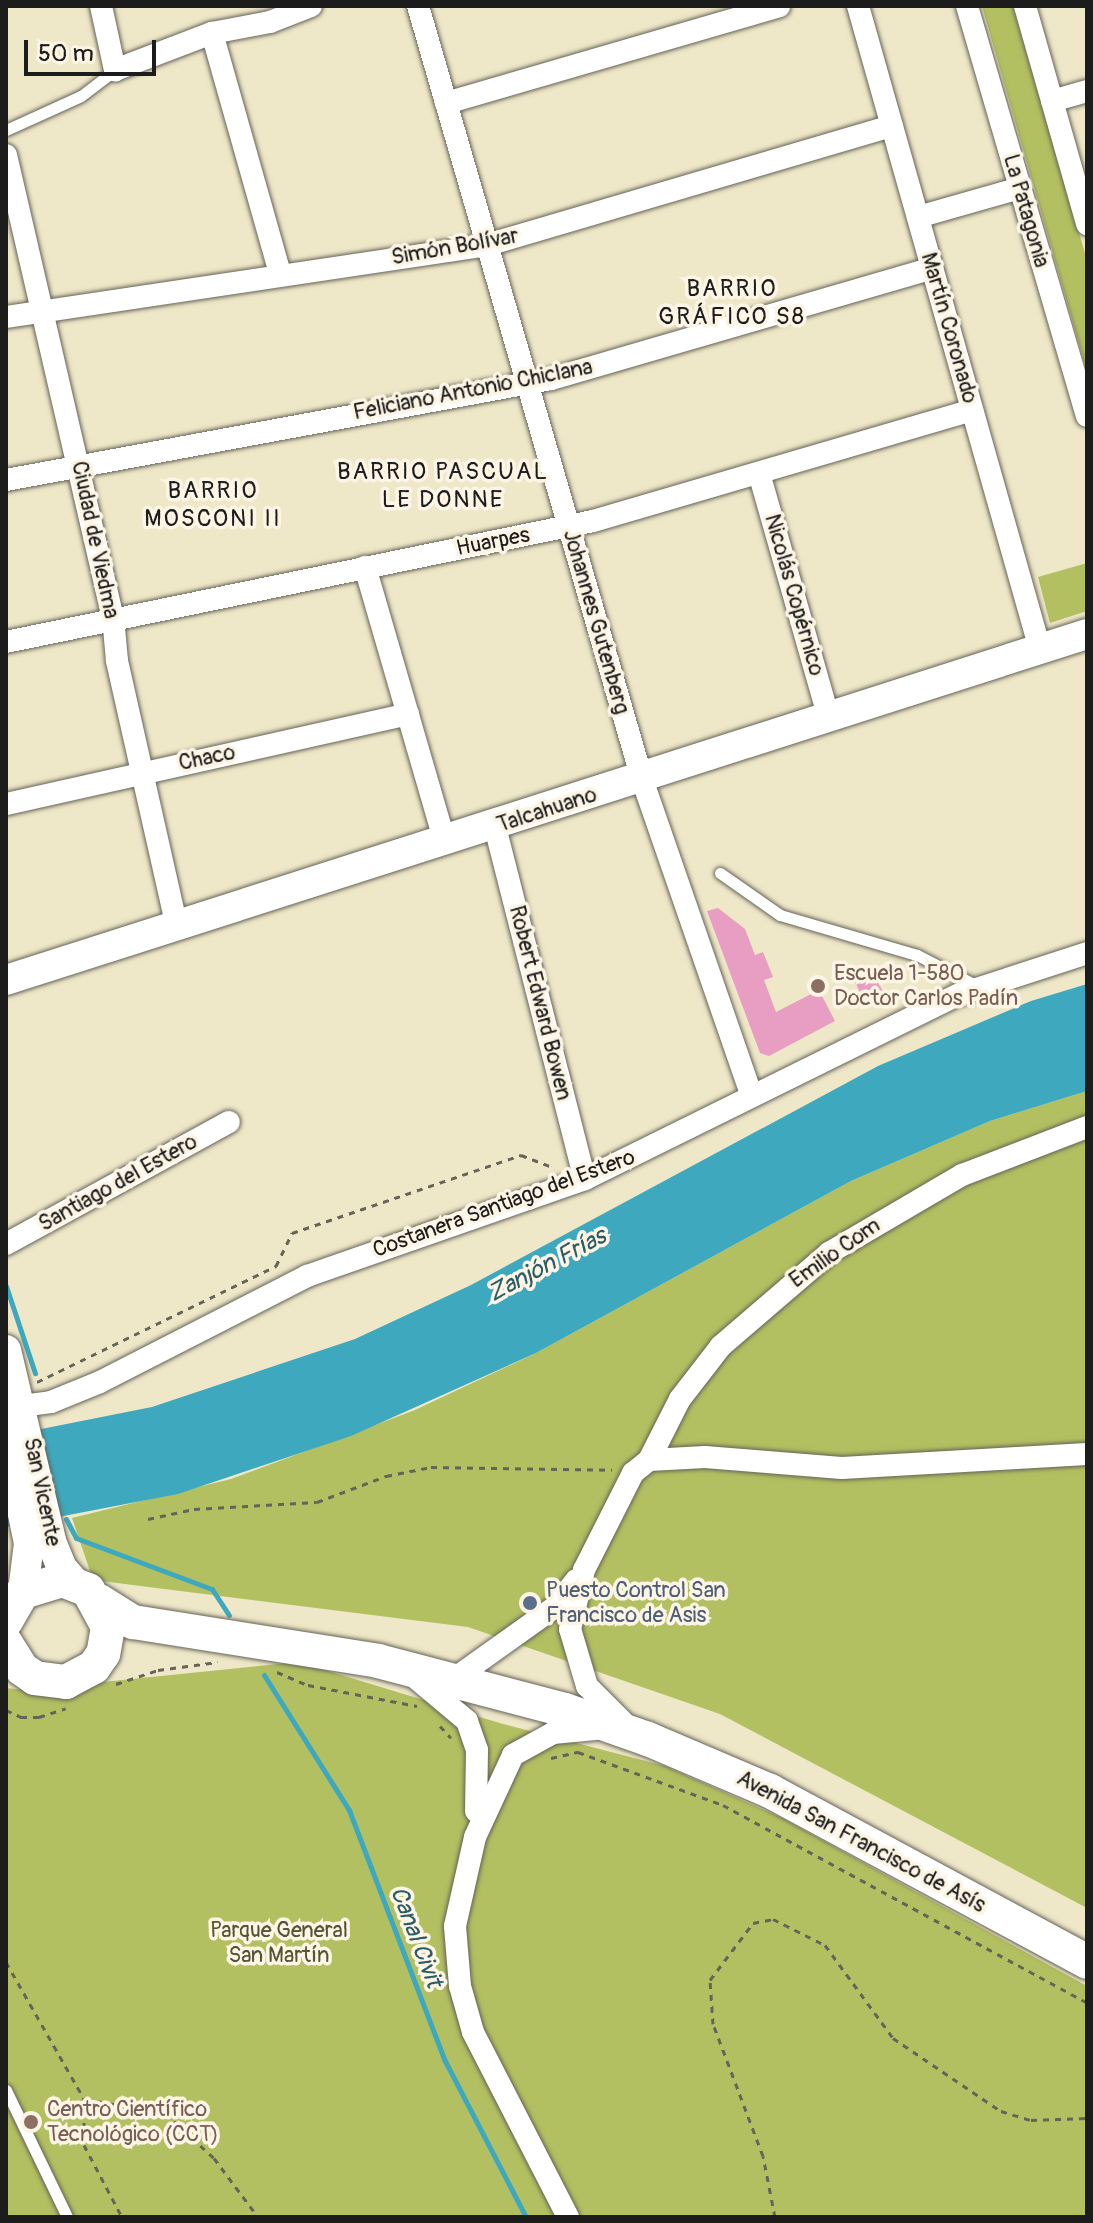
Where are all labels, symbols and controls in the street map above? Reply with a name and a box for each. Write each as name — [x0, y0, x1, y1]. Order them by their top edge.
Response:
scale bar — [28, 24, 160, 74]
text: 50 m — [38, 39, 94, 68]
street label: La Patagonia — [997, 151, 1055, 271]
street label: Simón Bolívar — [389, 223, 521, 271]
street label: Martín Coronado — [915, 250, 983, 406]
district label: BARRIO GRÁFICO S8 — [658, 275, 806, 331]
street label: Feliciano Antonio Chiclana — [351, 354, 595, 426]
district label: BARRIO PASCUAL LE DONNE — [337, 458, 549, 514]
street label: Ciudad de Viedma — [65, 459, 125, 621]
district label: BARRIO MOSCONI II — [144, 477, 282, 533]
street label: Nicolás Copérnico — [758, 511, 830, 679]
street label: Huarpes — [454, 522, 532, 562]
street label: Johannes Gutenberg — [557, 527, 635, 717]
street label: Chaco — [176, 739, 238, 777]
street label: Talcahuano — [494, 781, 600, 839]
street label: Robert Edward Bowen — [503, 903, 577, 1103]
place label: Escuela 1-580 Doctor Carlos Padín — [834, 960, 1018, 1012]
marker: Escuela 1-580 Doctor Carlos Padín — [809, 977, 827, 995]
street label: Santiago del Estero — [34, 1128, 202, 1238]
street label: Costanera Santiago del Estero — [369, 1144, 639, 1264]
street label: Emilio Com — [784, 1212, 886, 1294]
water label: Zanjón Frías — [483, 1222, 611, 1308]
street label: San Vicente — [18, 1435, 66, 1549]
place label: Puesto Control San Francisco de Asis — [546, 1577, 726, 1628]
marker: Puesto Control San Francisco de Asis — [521, 1594, 539, 1612]
street label: Avenida San Francisco de Asís — [732, 1765, 990, 1919]
water label: Canal Civit — [384, 1883, 448, 1991]
park label: Parque General San Martín — [210, 1917, 348, 1968]
place label: Centro Científico Tecnológico (CCT) — [47, 2096, 219, 2148]
marker: Centro Científico Tecnológico (CCT) — [22, 2113, 40, 2131]

